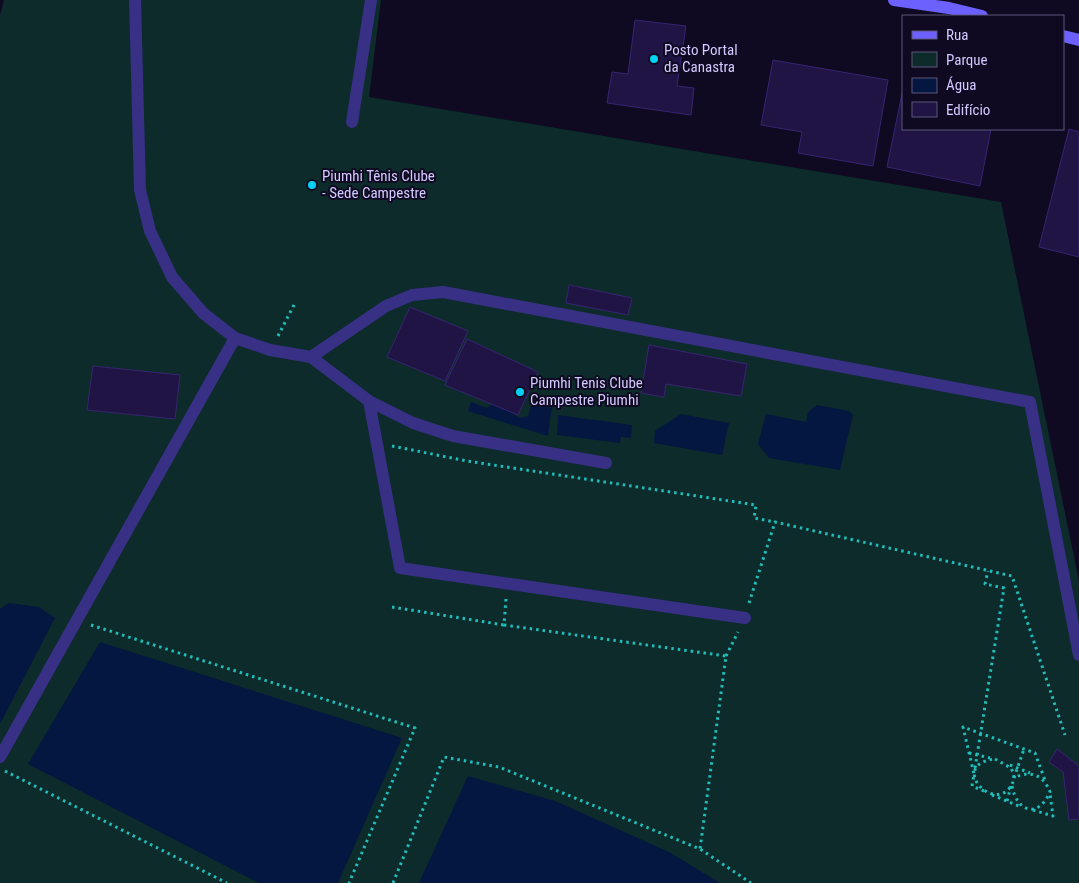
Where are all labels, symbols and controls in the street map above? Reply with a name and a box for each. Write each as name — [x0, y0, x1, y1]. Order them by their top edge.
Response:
legend — [902, 15, 1064, 130]
text: Rua — [946, 26, 968, 44]
place label: Posto Portal da Canastra — [664, 41, 738, 76]
text: Parque — [946, 51, 988, 69]
marker: Posto Portal da Canastra — [648, 53, 660, 65]
text: Água — [946, 76, 976, 94]
text: Edifício — [946, 101, 990, 119]
place label: Piumhi Tênis Clube - Sede Campestre — [322, 167, 435, 202]
marker: Piumhi Tênis Clube - Sede Campestre — [306, 179, 318, 191]
place label: Piumhi Tenis Clube Campestre Piumhi — [530, 374, 643, 409]
marker: Piumhi Tenis Clube Campestre Piumhi — [514, 386, 526, 398]

